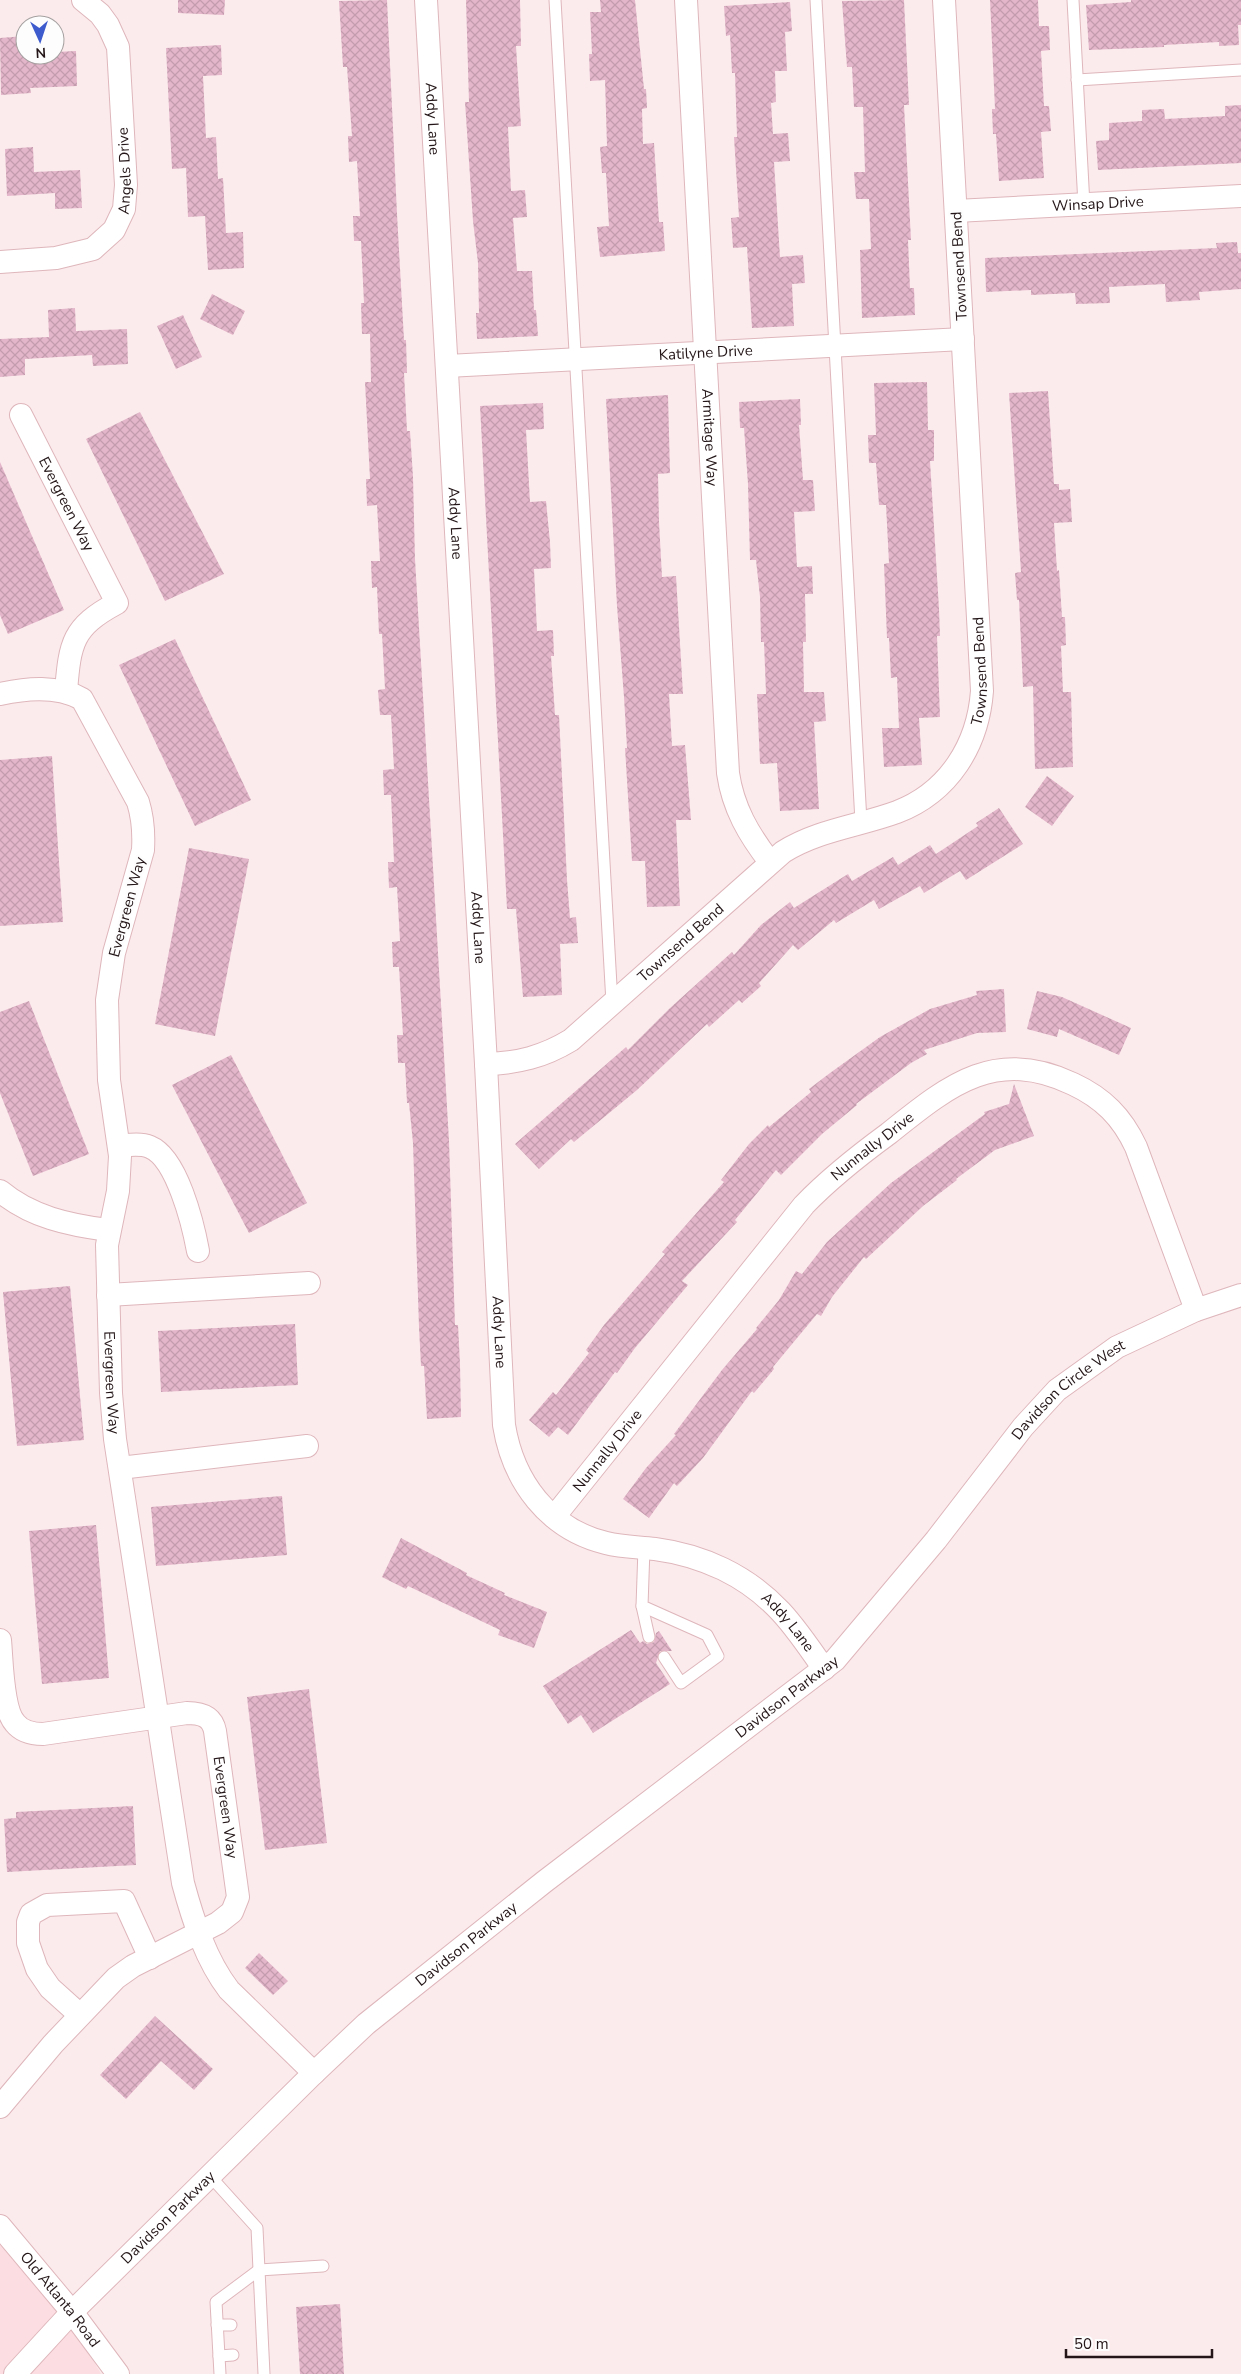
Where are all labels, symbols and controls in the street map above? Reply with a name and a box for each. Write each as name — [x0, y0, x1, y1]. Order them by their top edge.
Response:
north arrow — [15, 15, 65, 65]
text: N — [35, 43, 46, 62]
street label: Addy Lane — [421, 82, 445, 156]
street label: Angels Drive — [113, 127, 136, 215]
street label: Winsap Drive — [1051, 191, 1144, 216]
street label: Townsend Bend — [946, 211, 972, 321]
street label: Katilyne Drive — [658, 340, 753, 365]
street label: Armitage Way — [697, 388, 722, 487]
street label: Evergreen Way — [34, 454, 99, 555]
street label: Addy Lane — [443, 486, 468, 560]
street label: Townsend Bend — [966, 616, 992, 728]
street label: Evergreen Way — [104, 854, 150, 959]
street label: Addy Lane — [466, 891, 490, 964]
street label: Townsend Bend — [633, 899, 728, 986]
street label: Nunnally Drive — [826, 1107, 918, 1185]
street label: Addy Lane — [488, 1295, 511, 1369]
street label: Evergreen Way — [99, 1331, 125, 1435]
street label: Davidson Circle West — [1007, 1334, 1129, 1444]
street label: Nunnally Drive — [568, 1405, 646, 1496]
street label: Addy Lane — [757, 1588, 819, 1656]
street label: Davidson Parkway — [731, 1651, 843, 1742]
street label: Evergreen Way — [209, 1755, 243, 1860]
street label: Davidson Parkway — [411, 1897, 521, 1991]
street label: Davidson Parkway — [116, 2166, 220, 2268]
street label: Old Atlanta Road — [16, 2247, 105, 2351]
scale bar — [1066, 2326, 1212, 2358]
text: 50 m — [1074, 2334, 1109, 2354]

